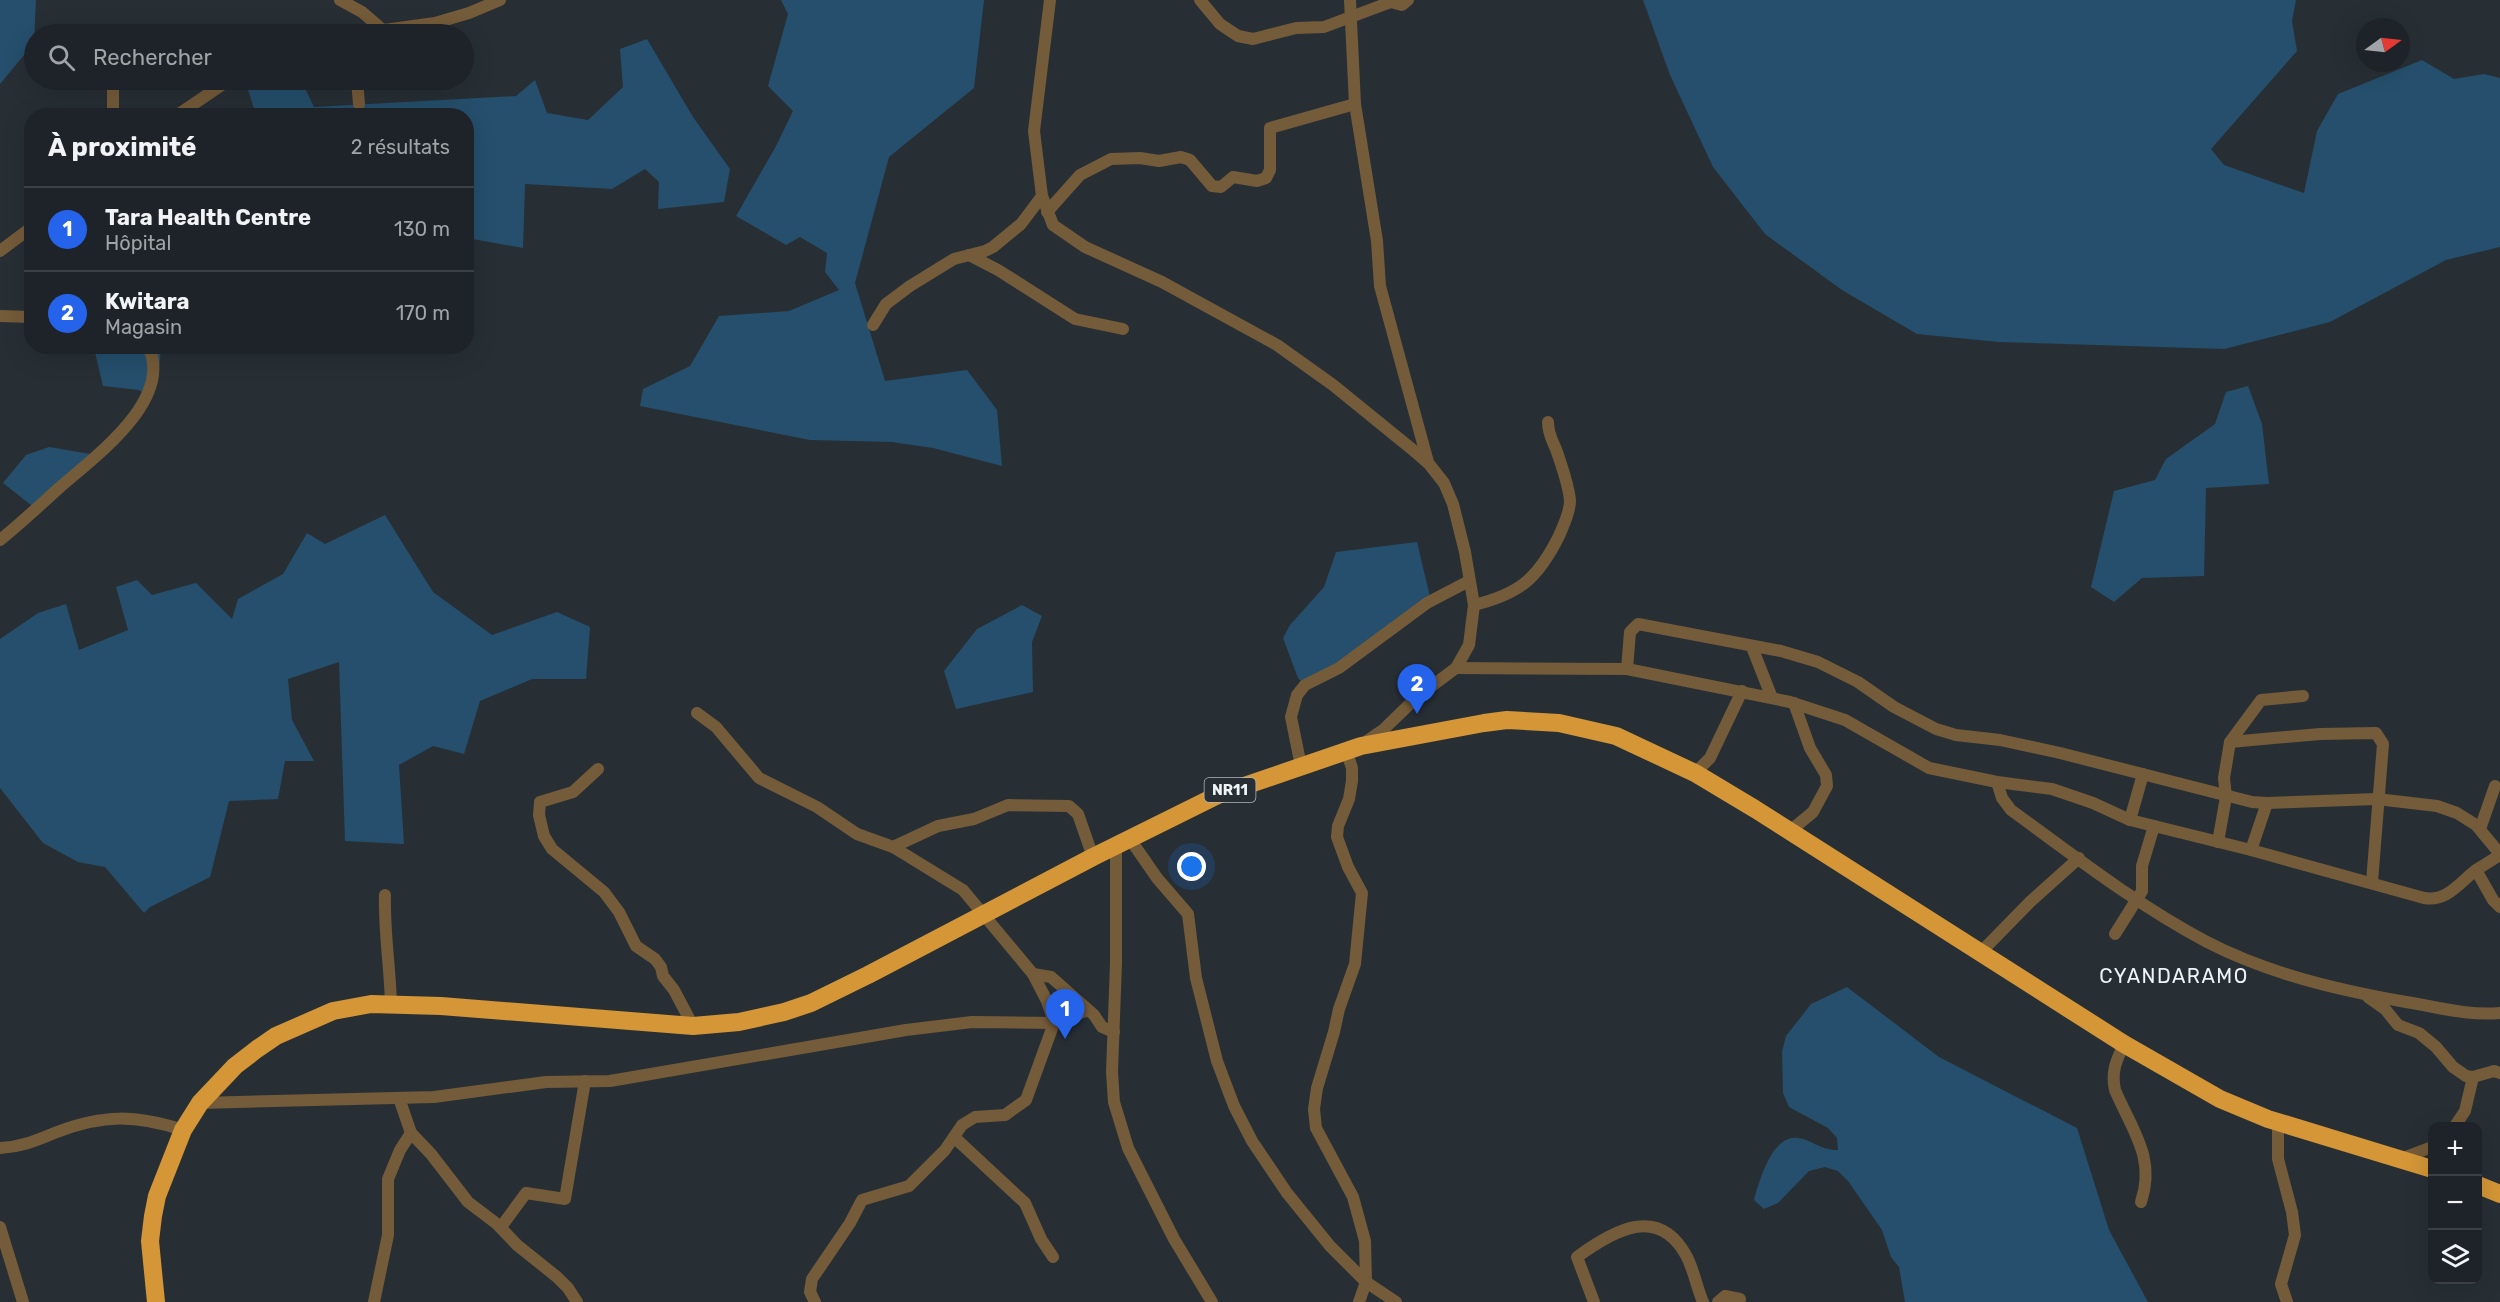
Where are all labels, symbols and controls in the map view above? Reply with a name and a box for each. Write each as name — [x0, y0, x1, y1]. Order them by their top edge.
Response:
north arrow — [2356, 18, 2410, 72]
search box — [24, 24, 474, 90]
icon: search — [45, 41, 78, 74]
text: Rechercher — [93, 44, 212, 71]
text: À proximité — [48, 132, 197, 163]
text: 2 résultats — [351, 135, 450, 159]
text: Tara Health Centre — [105, 204, 311, 231]
text: 1 — [63, 217, 72, 241]
text: 130 m — [394, 217, 450, 241]
text: Hôpital — [105, 231, 171, 255]
text: Kwitara — [105, 288, 189, 315]
text: 2 — [61, 301, 74, 325]
text: 170 m — [396, 301, 450, 325]
text: Magasin — [105, 315, 182, 339]
pin: 2 — [1398, 664, 1436, 714]
road number: NR11 — [1204, 778, 1256, 802]
your location — [1177, 852, 1206, 881]
district label: CYANDARAMO — [2099, 964, 2249, 988]
pin: 1 — [1046, 990, 1084, 1039]
map controls — [2428, 1122, 2482, 1284]
button: + — [2428, 1122, 2482, 1176]
button: − — [2428, 1176, 2482, 1230]
button: layers — [2428, 1230, 2482, 1284]

